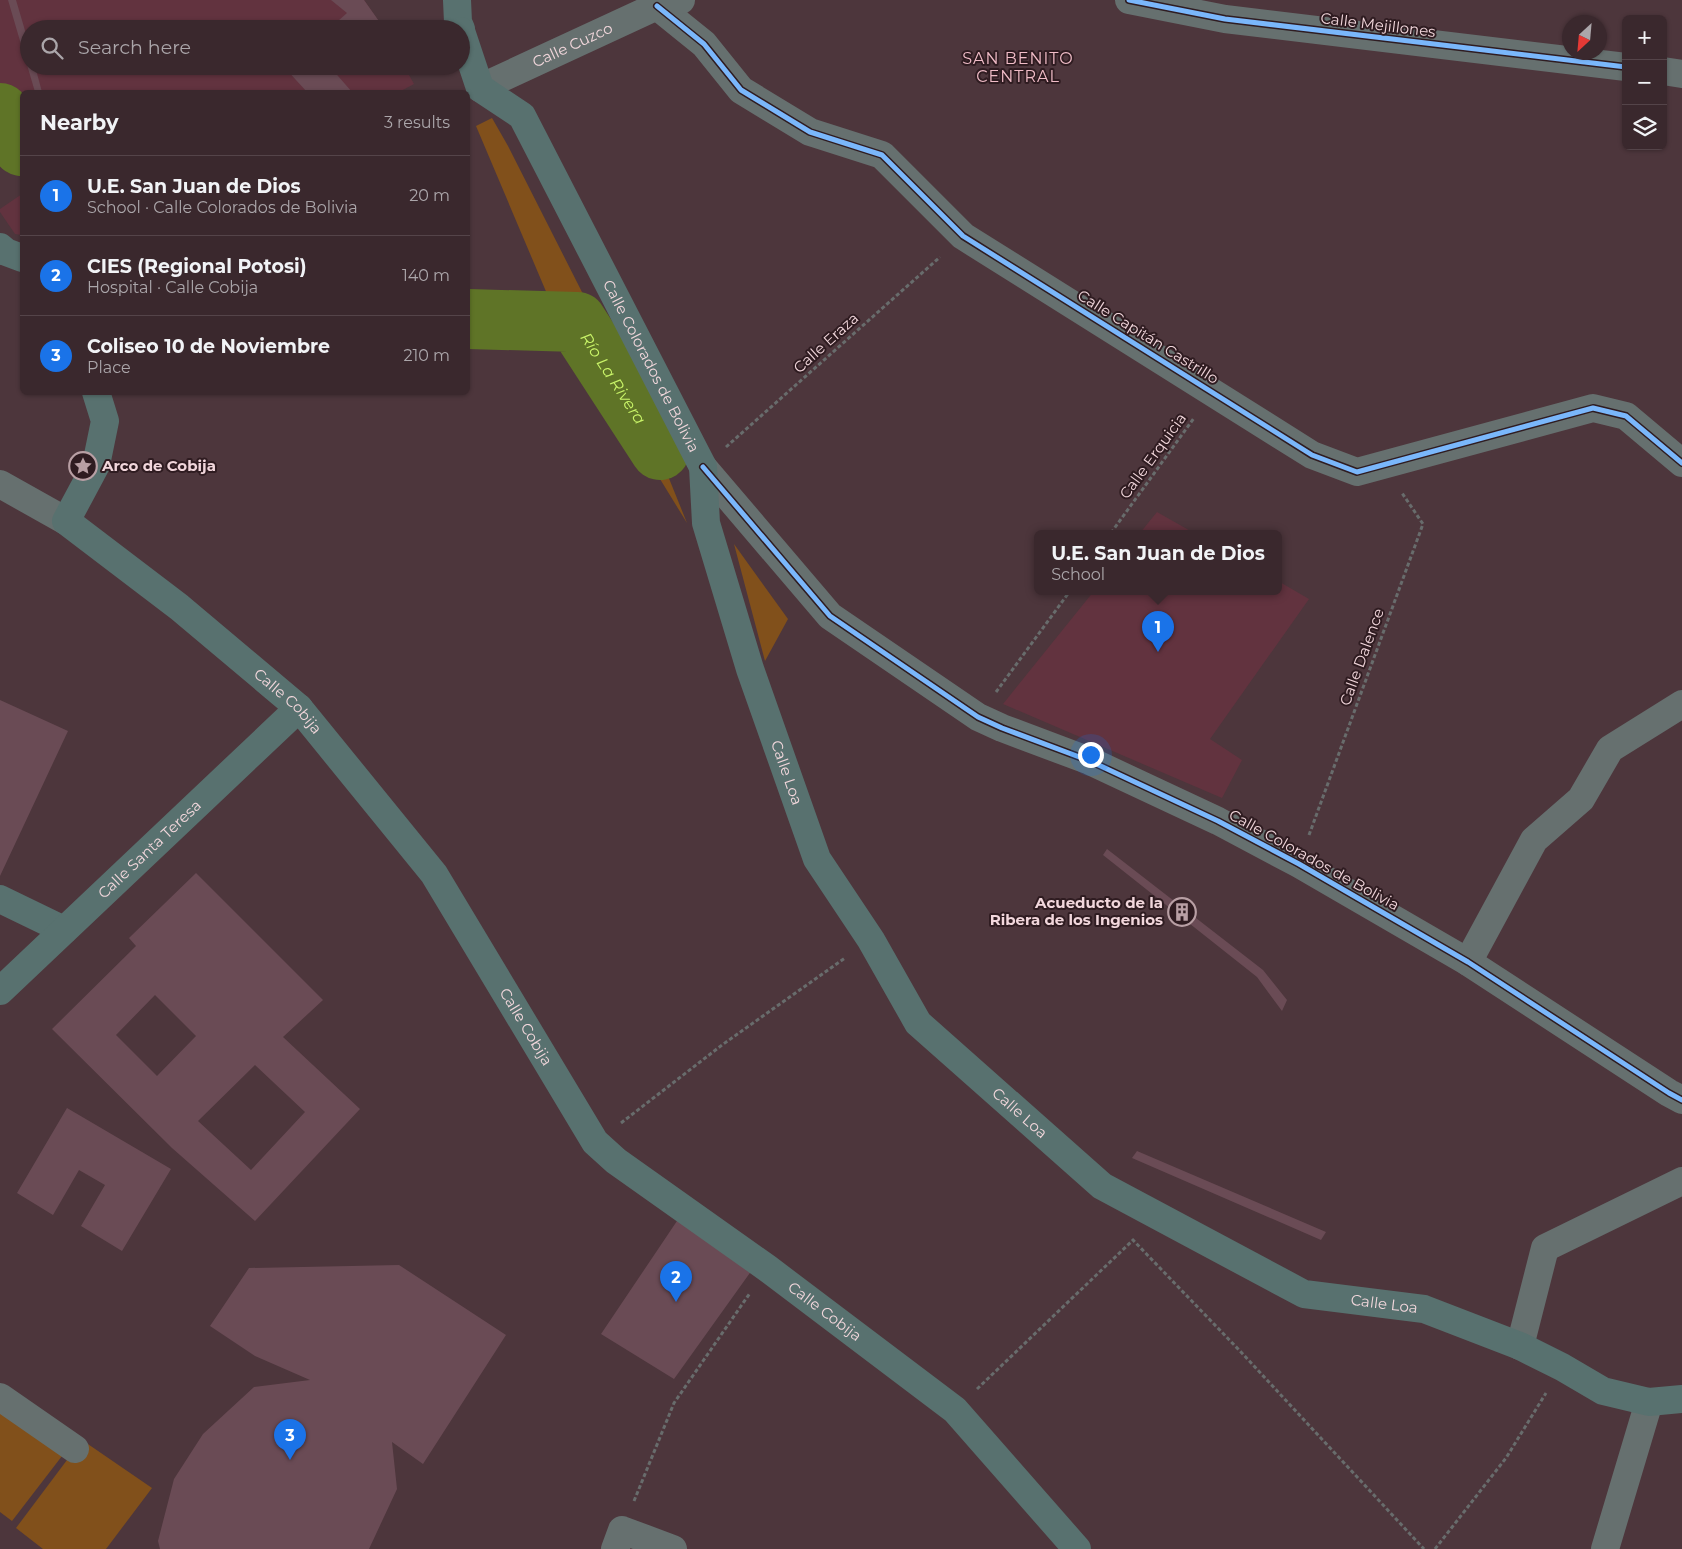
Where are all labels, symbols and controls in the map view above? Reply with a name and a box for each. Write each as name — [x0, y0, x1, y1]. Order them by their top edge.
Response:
street label: Calle Mejillones — [1319, 8, 1437, 41]
north arrow — [1562, 15, 1607, 60]
map controls — [1622, 15, 1667, 150]
button: + — [1622, 15, 1667, 60]
street label: Calle Cuzco — [529, 18, 615, 71]
search box — [20, 20, 470, 75]
icon: search — [38, 34, 66, 62]
text: Search here — [78, 36, 191, 59]
district label: SAN BENITO CENTRAL — [962, 49, 1074, 86]
button: − — [1622, 60, 1667, 105]
button: layers — [1622, 105, 1667, 150]
text: Nearby — [40, 110, 119, 135]
text: 3 results — [384, 113, 450, 132]
text: U.E. San Juan de Dios — [87, 175, 301, 198]
text: 1 — [53, 186, 59, 205]
text: 20 m — [409, 186, 450, 205]
text: School · Calle Colorados de Bolivia — [87, 198, 358, 217]
text: CIES (Regional Potosi) — [87, 255, 307, 278]
text: 2 — [51, 266, 61, 285]
text: 140 m — [402, 266, 450, 285]
street label: Calle Colorados de Bolivia — [599, 276, 704, 455]
text: Hospital · Calle Cobija — [87, 278, 258, 297]
street label: Calle Capitán Castrillo — [1074, 285, 1222, 388]
street label: Calle Eraza — [789, 308, 862, 377]
water label: Río La Rivera — [576, 329, 650, 428]
text: Coliseo 10 de Noviembre — [87, 335, 330, 358]
text: 3 — [51, 346, 61, 365]
text: 210 m — [403, 346, 450, 365]
text: Place — [87, 358, 131, 377]
street label: Calle Erquicia — [1115, 409, 1190, 502]
place icon: Arco de Cobija — [68, 451, 98, 481]
place label: Arco de Cobija — [101, 456, 216, 475]
popup — [1034, 530, 1282, 595]
text: U.E. San Juan de Dios — [1051, 542, 1265, 565]
text: School — [1051, 565, 1105, 584]
street label: Calle Dalence — [1335, 606, 1388, 708]
pin: 1 — [1142, 611, 1174, 652]
street label: Calle Cobija — [250, 664, 326, 738]
street label: Calle Loa — [767, 738, 807, 807]
your location — [1078, 742, 1104, 768]
street label: Calle Santa Teresa — [94, 796, 205, 902]
street label: Calle Colorados de Bolivia — [1226, 805, 1403, 914]
place label: Acueducto de la Ribera de los Ingenios — [990, 893, 1163, 929]
building icon: Acueducto de la Ribera de los Ingenios — [1167, 897, 1197, 927]
street label: Calle Cobija — [496, 984, 557, 1069]
street label: Calle Loa — [988, 1083, 1051, 1142]
pin: 2 — [660, 1261, 692, 1302]
street label: Calle Cobija — [784, 1277, 866, 1345]
street label: Calle Loa — [1350, 1290, 1419, 1317]
pin: 3 — [274, 1419, 306, 1460]

